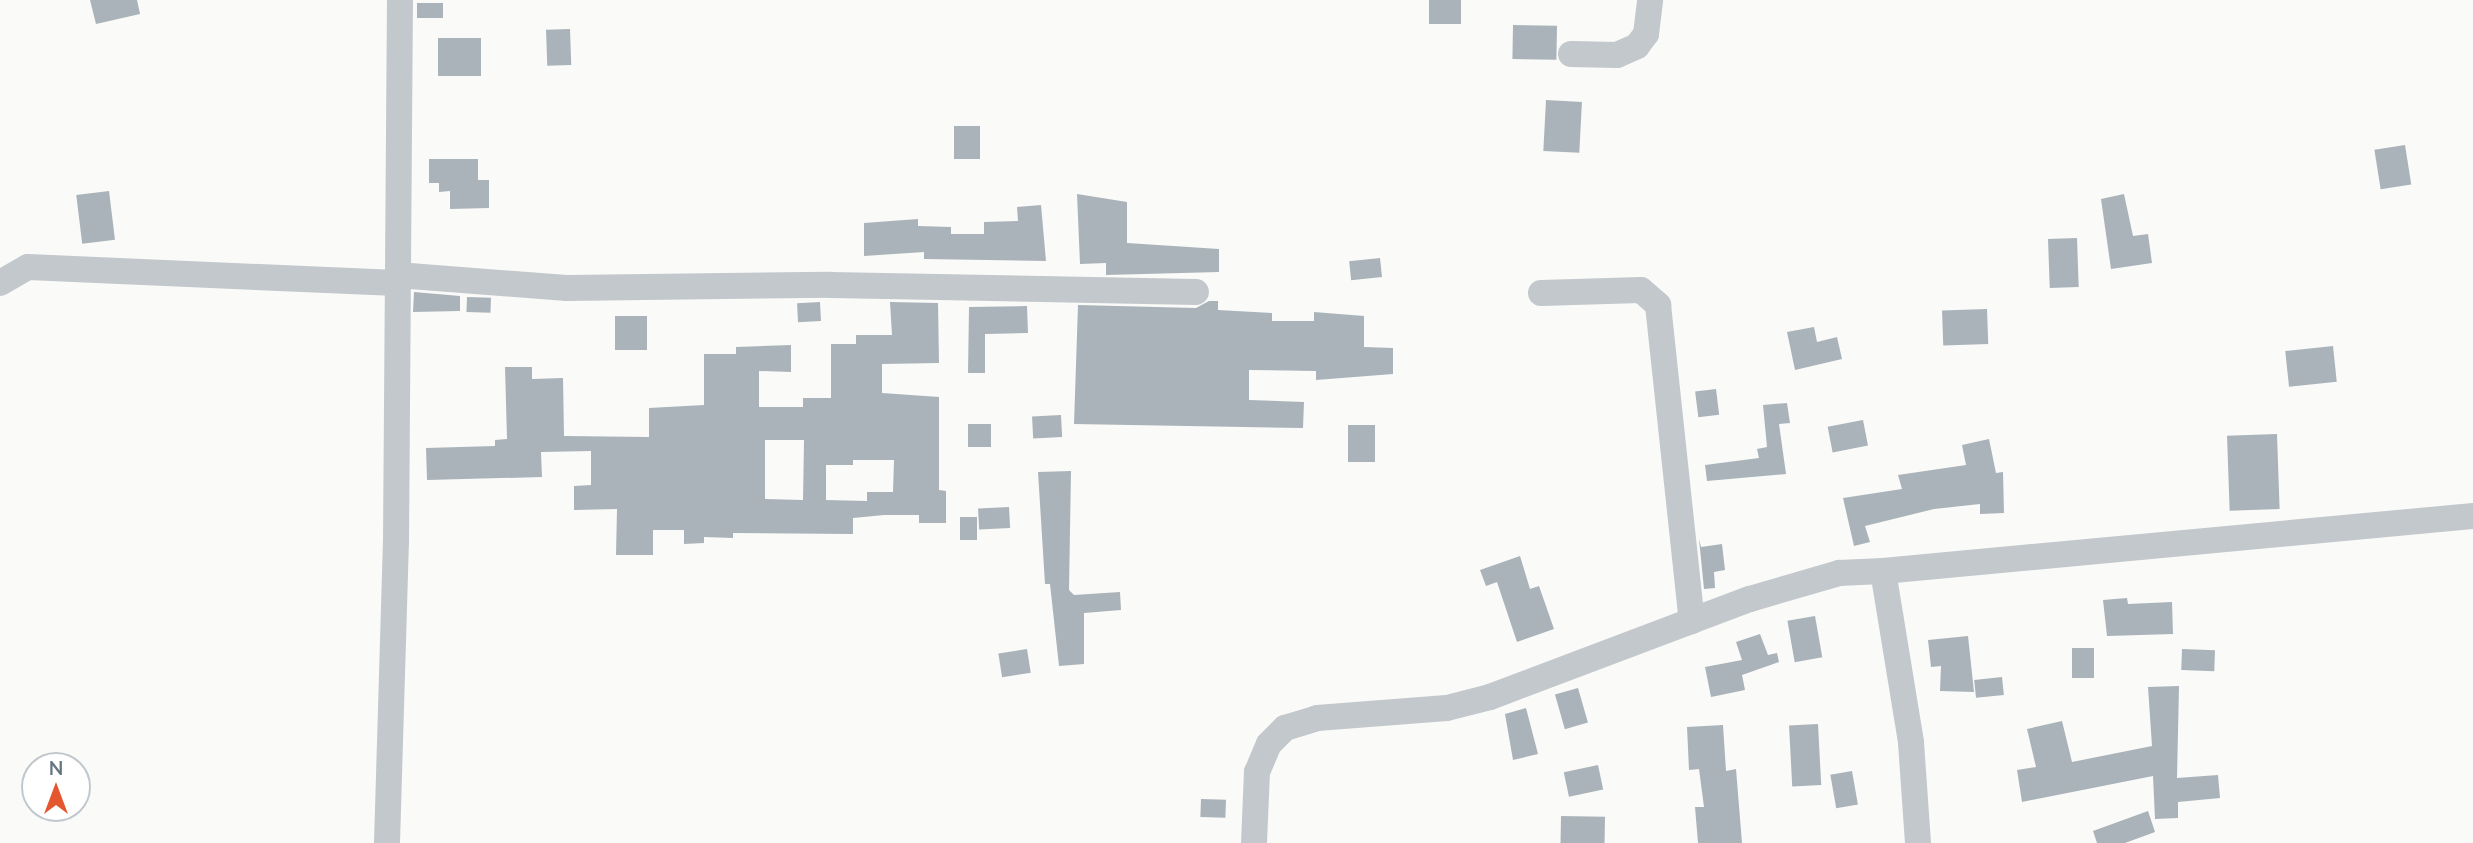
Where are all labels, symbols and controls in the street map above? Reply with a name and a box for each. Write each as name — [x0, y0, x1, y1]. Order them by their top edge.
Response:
north arrow — [21, 752, 91, 822]
text: N — [49, 756, 63, 779]

